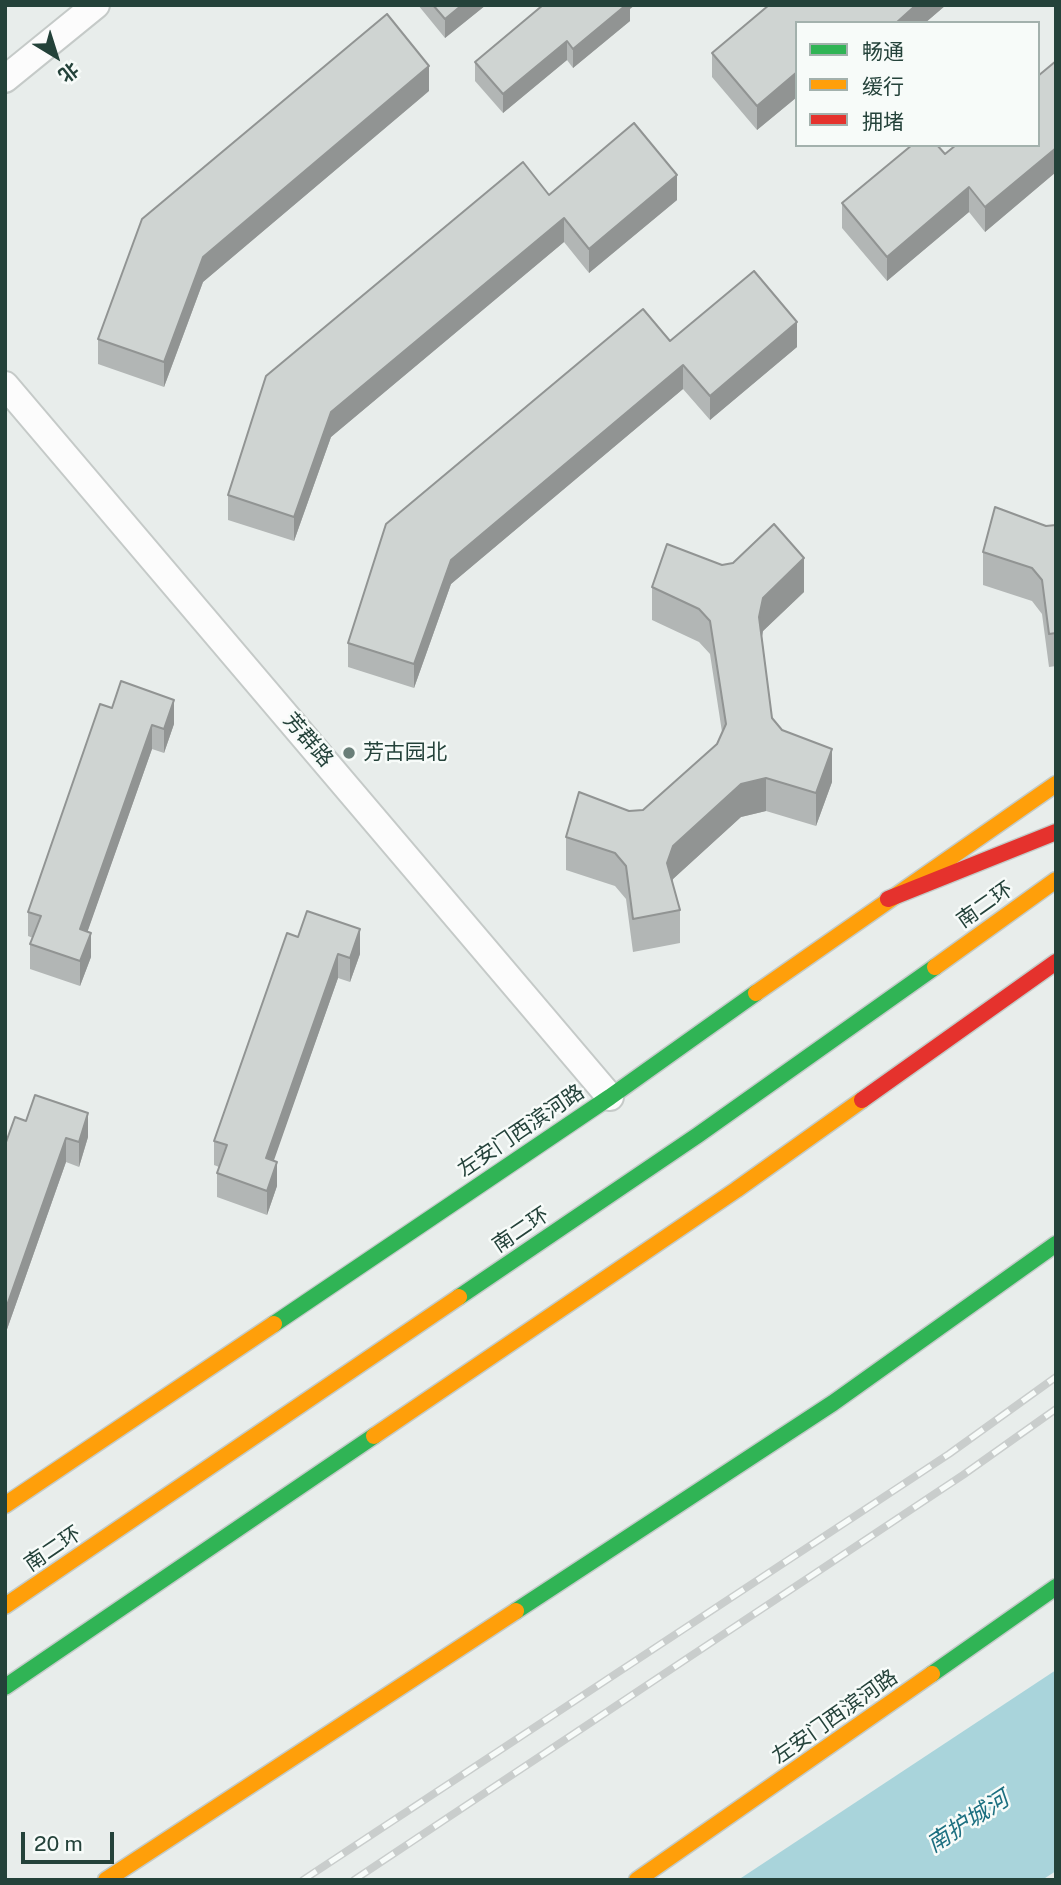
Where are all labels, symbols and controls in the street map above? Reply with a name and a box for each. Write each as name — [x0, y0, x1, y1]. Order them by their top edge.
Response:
north arrow — [21, 21, 91, 91]
legend — [795, 21, 1040, 147]
text: 畅通 — [862, 39, 904, 64]
text: 北 — [55, 58, 83, 87]
text: 缓行 — [862, 74, 904, 99]
text: 拥堵 — [862, 109, 904, 134]
street label: 芳群路 — [278, 708, 338, 772]
place label: 芳古园北 — [363, 740, 447, 766]
marker: 芳古园北 — [341, 745, 357, 761]
street label: 南二环 — [952, 877, 1018, 933]
street label: 左安门西滨河路 — [453, 1079, 589, 1183]
street label: 南二环 — [488, 1202, 554, 1258]
street label: 南二环 — [20, 1521, 86, 1577]
street label: 左安门西滨河路 — [768, 1665, 902, 1769]
water label: 南护城河 — [922, 1785, 1014, 1859]
scale bar — [24, 1818, 117, 1862]
text: 20 m — [34, 1831, 83, 1856]

